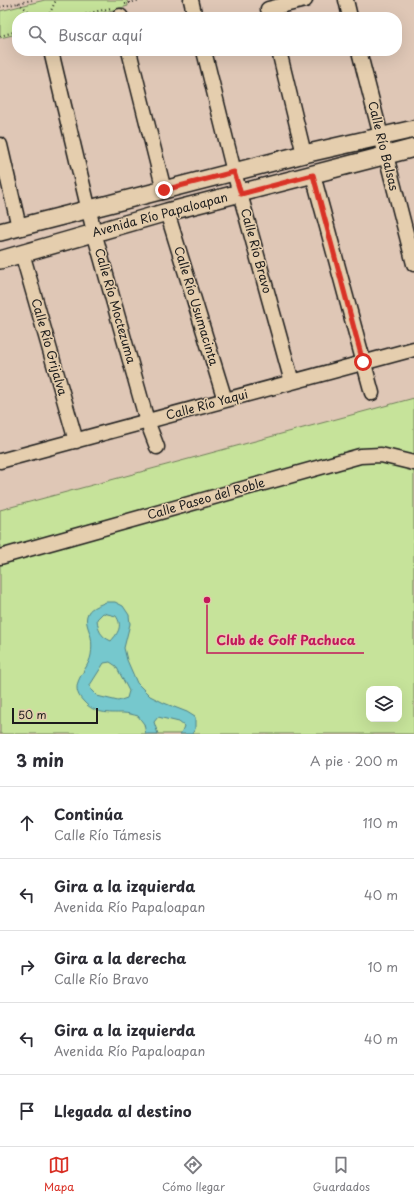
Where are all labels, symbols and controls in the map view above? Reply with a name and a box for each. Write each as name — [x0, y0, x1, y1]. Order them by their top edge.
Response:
search box — [12, 12, 402, 56]
icon: search — [26, 23, 48, 45]
text: Buscar aquí — [58, 23, 142, 46]
street label: Calle Río Balsas — [364, 99, 404, 193]
route end — [155, 181, 173, 199]
street label: Avenida Río Papaloapan — [90, 187, 229, 241]
street label: Calle Río Bravo — [237, 206, 277, 296]
street label: Calle Río Usumacinta — [170, 244, 224, 368]
street label: Calle Río Moctezuma — [91, 246, 141, 366]
street label: Calle Río Grijalva — [27, 296, 73, 398]
route start — [354, 353, 372, 371]
street label: Calle Río Yaqui — [164, 384, 250, 424]
street label: Calle Paseo del Roble — [145, 473, 267, 523]
callout: Club de Golf Pachuca — [207, 628, 364, 653]
text: Club de Golf Pachuca — [216, 630, 356, 649]
map controls — [366, 686, 402, 722]
button: layers — [366, 686, 402, 722]
scale bar — [12, 706, 98, 725]
text: 50 m — [18, 706, 47, 723]
text: 3 min — [16, 747, 64, 773]
text: A pie · 200 m — [310, 751, 398, 770]
text: Continúa — [54, 802, 123, 825]
icon: ahead — [16, 812, 38, 834]
text: 110 m — [363, 813, 398, 832]
text: Calle Río Támesis — [54, 825, 161, 844]
text: Gira a la izquierda — [54, 874, 195, 897]
icon: left — [16, 884, 38, 906]
text: 40 m — [364, 885, 398, 904]
text: Avenida Río Papaloapan — [54, 897, 205, 916]
text: Gira a la derecha — [54, 946, 186, 969]
icon: right — [16, 956, 38, 978]
text: 10 m — [368, 957, 398, 976]
text: Calle Río Bravo — [54, 969, 149, 988]
text: Gira a la izquierda — [54, 1018, 195, 1041]
icon: left — [16, 1028, 38, 1050]
text: 40 m — [364, 1029, 398, 1048]
text: Avenida Río Papaloapan — [54, 1041, 205, 1060]
text: Llegada al destino — [54, 1099, 192, 1122]
icon: arrive — [16, 1100, 38, 1122]
tab: Mapa — [44, 1154, 74, 1195]
tab: Cómo llegar — [162, 1154, 225, 1195]
tab: Guardados — [313, 1154, 370, 1195]

